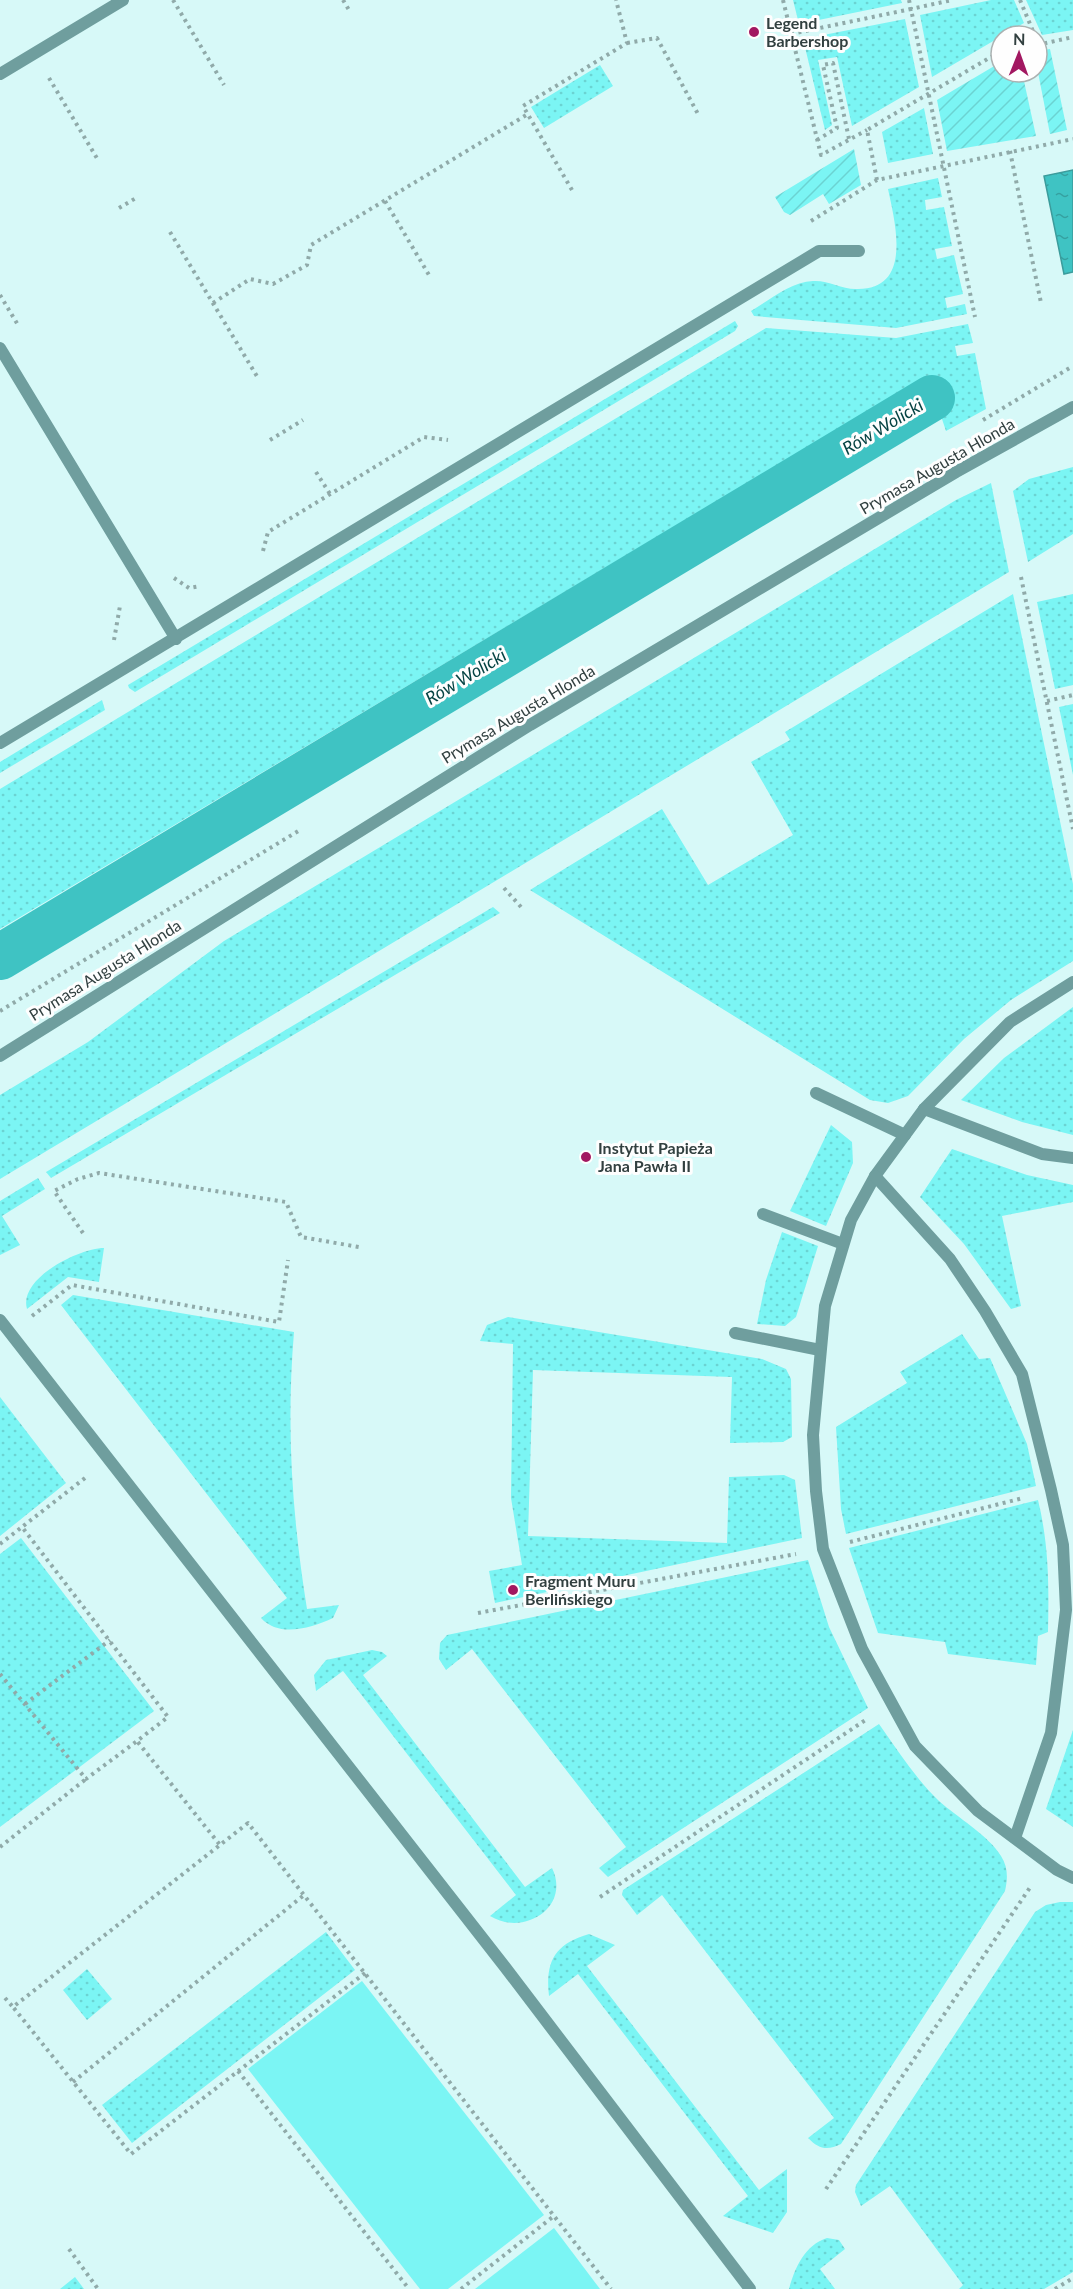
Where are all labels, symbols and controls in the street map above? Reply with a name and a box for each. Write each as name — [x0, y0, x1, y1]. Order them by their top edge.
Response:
place label: Legend Barbershop — [766, 13, 848, 50]
north arrow — [989, 24, 1049, 84]
marker: Legend Barbershop — [747, 25, 761, 39]
text: N — [1013, 29, 1026, 48]
water label: Rów Wolicki — [838, 393, 927, 459]
street label: Prymasa Augusta Hlonda — [856, 413, 1017, 518]
water label: Rów Wolicki — [421, 643, 510, 709]
street label: Prymasa Augusta Hlonda — [438, 660, 598, 767]
street label: Prymasa Augusta Hlonda — [25, 915, 184, 1024]
place label: Instytut Papieża Jana Pawła II — [598, 1138, 713, 1175]
marker: Instytut Papieża Jana Pawła II — [579, 1150, 593, 1164]
place label: Fragment Muru Berlińskiego — [525, 1571, 636, 1608]
marker: Fragment Muru Berlińskiego — [506, 1583, 520, 1597]

